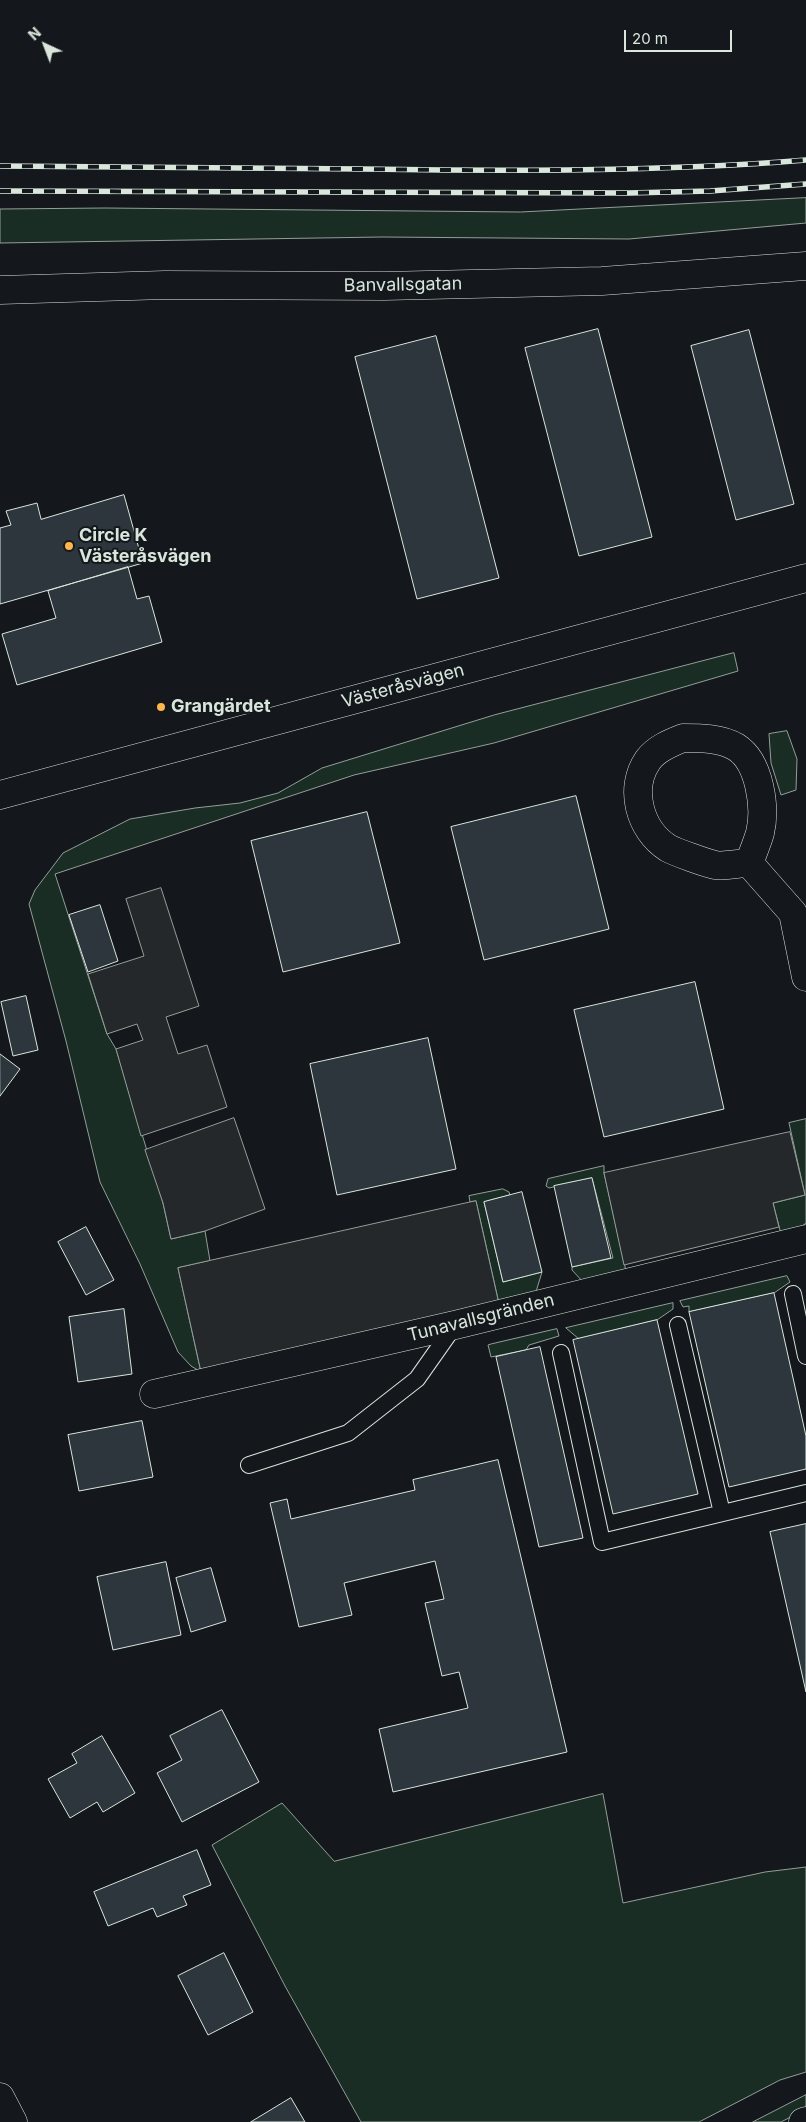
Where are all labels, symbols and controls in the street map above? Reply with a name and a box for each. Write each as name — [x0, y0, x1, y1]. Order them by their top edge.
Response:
north arrow — [20, 20, 70, 70]
scale bar — [626, 20, 734, 52]
text: N — [25, 24, 44, 44]
text: 20 m — [632, 29, 668, 48]
street label: Banvallsgatan — [344, 273, 462, 297]
place label: Circle K Västeråsvägen — [79, 525, 211, 568]
marker: Circle K Västeråsvägen — [63, 540, 75, 552]
street label: Västeråsvägen — [339, 659, 467, 713]
place label: Grangärdet — [171, 696, 271, 718]
marker: Grangärdet — [155, 701, 167, 713]
street label: Tunavallsgränden — [405, 1289, 557, 1347]

